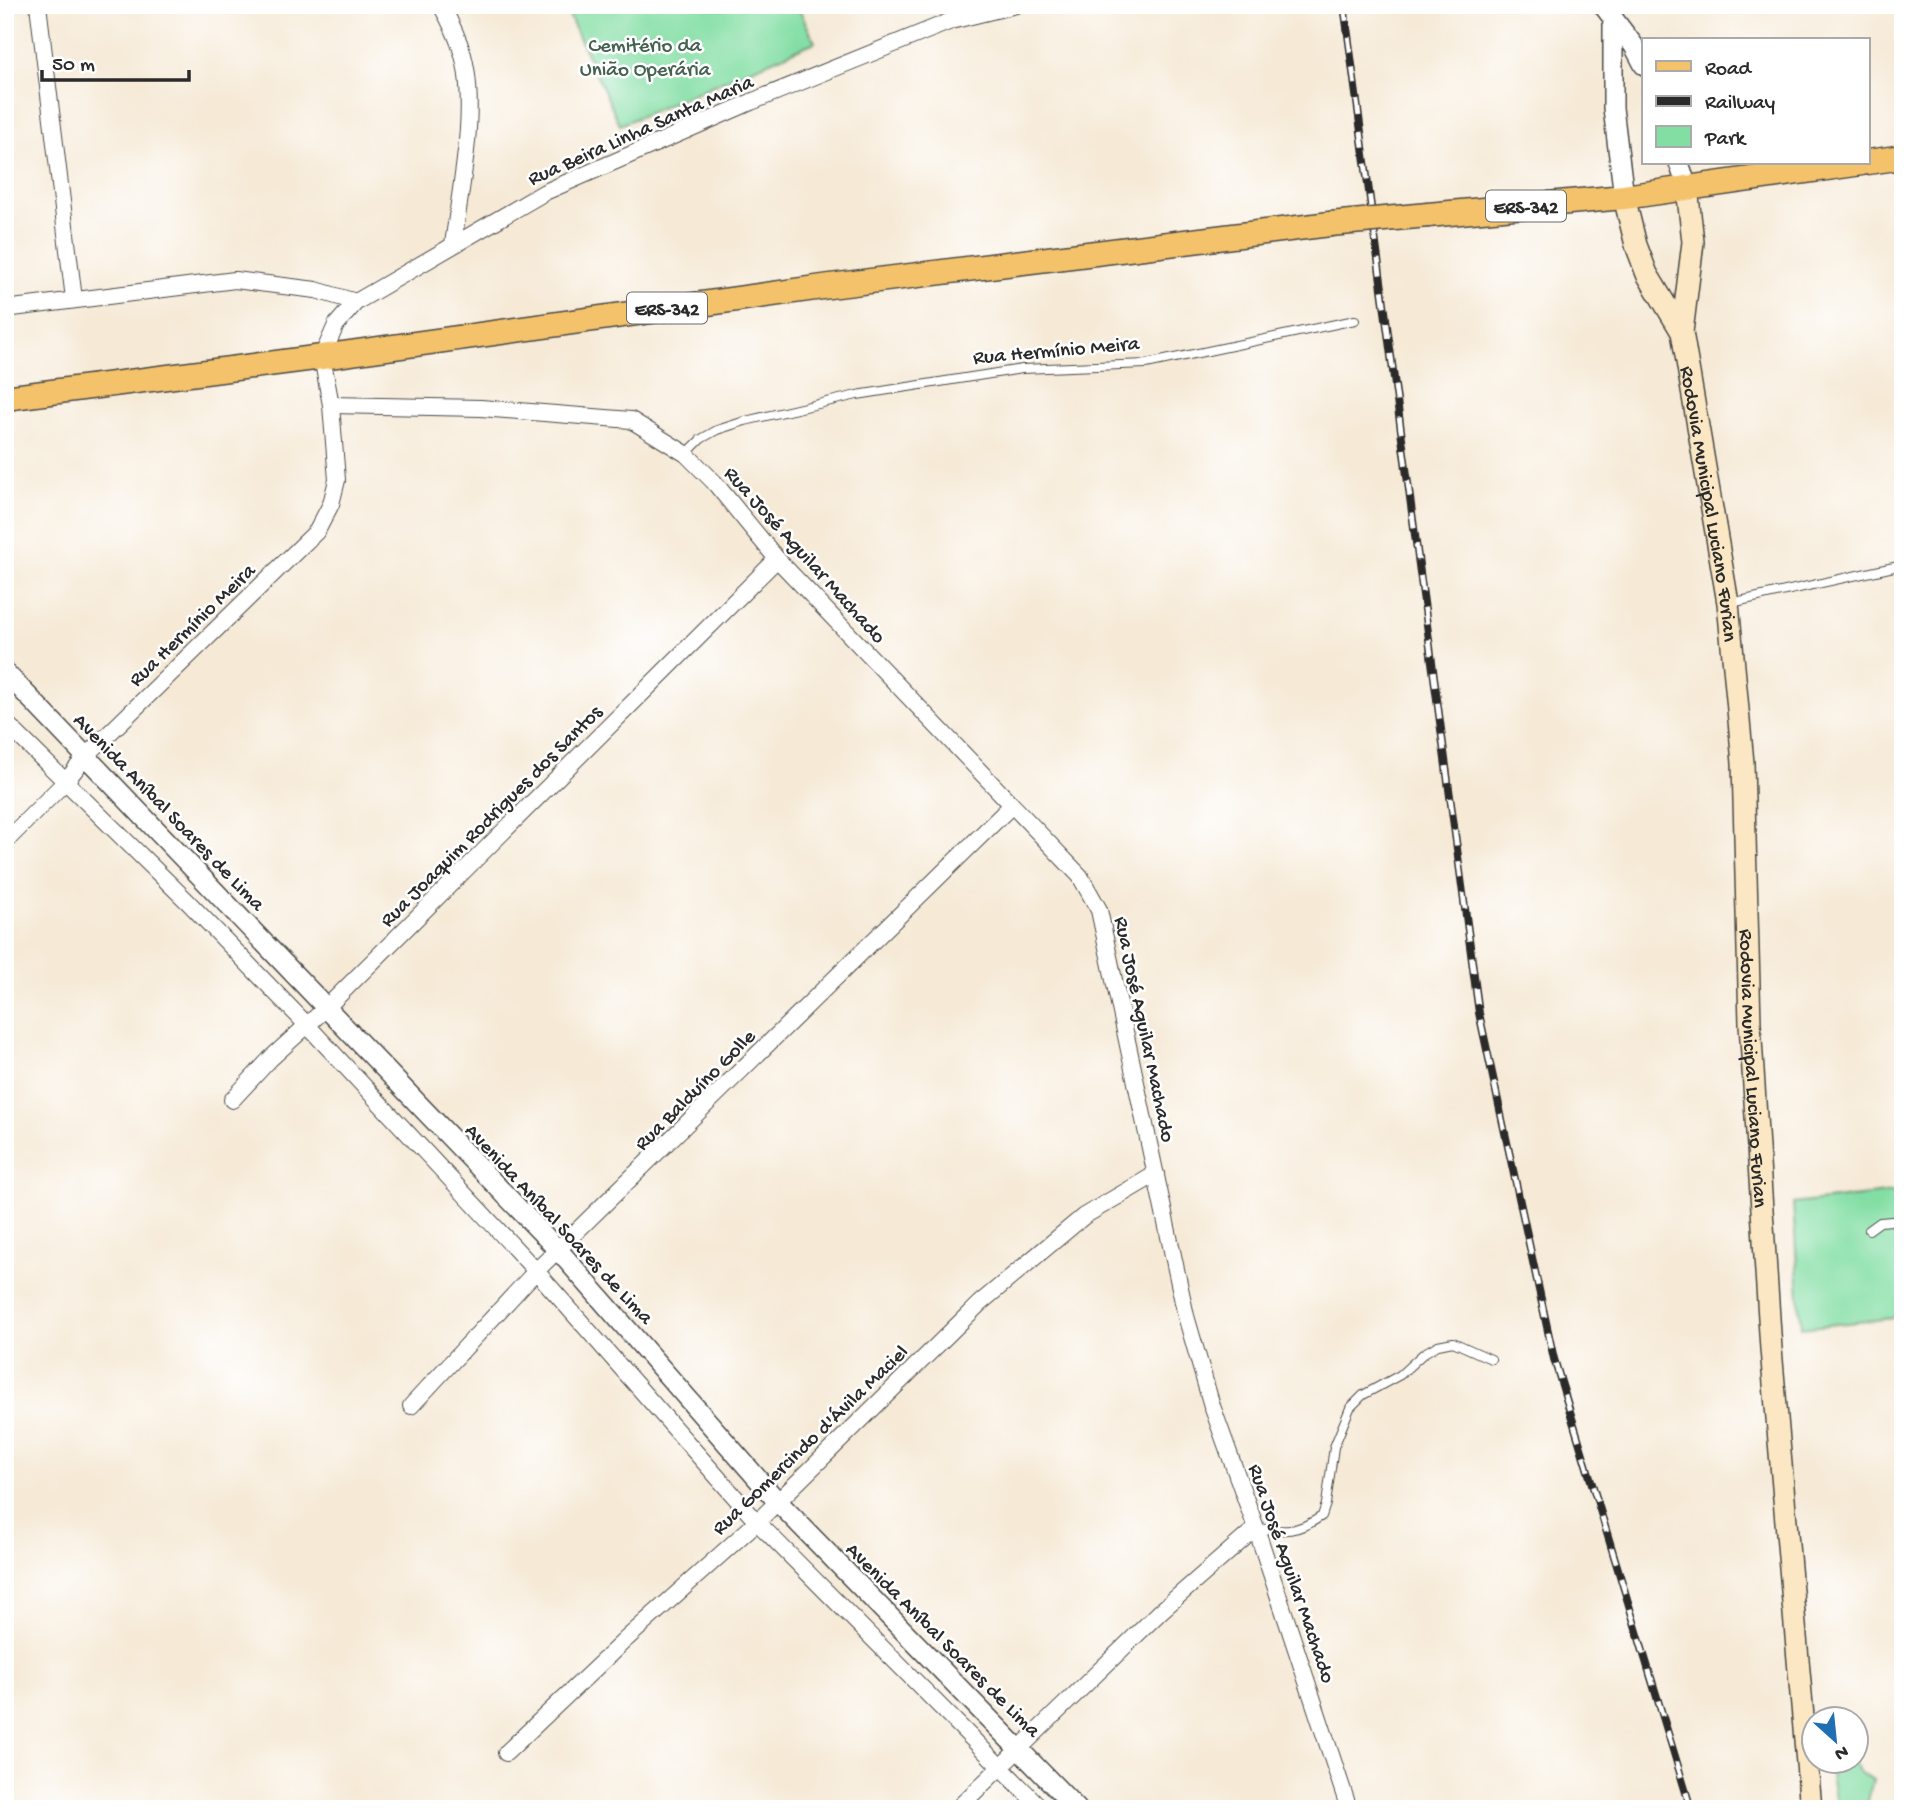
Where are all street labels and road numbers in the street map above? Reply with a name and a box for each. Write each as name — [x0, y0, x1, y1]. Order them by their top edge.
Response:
street label: Rua Beira Linha Santa Maria — [525, 71, 759, 193]
road number: ERS-342 — [1486, 190, 1566, 222]
road number: ERS-342 — [627, 292, 707, 324]
street label: Rua Hermínio Meira — [972, 333, 1142, 372]
street label: Rodovia Municipal Luciano Furian — [1672, 364, 1741, 643]
street label: Rua José Aguilar Machado — [717, 463, 890, 650]
street label: Rua Hermínio Meira — [125, 559, 263, 693]
street label: Rua Joaquim Rodrigues dos Santos — [376, 700, 610, 934]
street label: Avenida Aníbal Soares de Lima — [66, 709, 270, 919]
street label: Rua José Aguilar Machado — [1106, 915, 1179, 1145]
street label: Rodovia Municipal Luciano Furian — [1731, 929, 1771, 1209]
street label: Rua Balduíno Golle — [631, 1025, 763, 1157]
street label: Avenida Aníbal Soares de Lima — [458, 1120, 658, 1332]
street label: Rua Gomercindo d'Ávila Maciel — [707, 1340, 915, 1542]
street label: Rua José Aguilar Machado — [1240, 1461, 1339, 1687]
street label: Avenida Aníbal Soares de Lima — [839, 1539, 1045, 1745]

